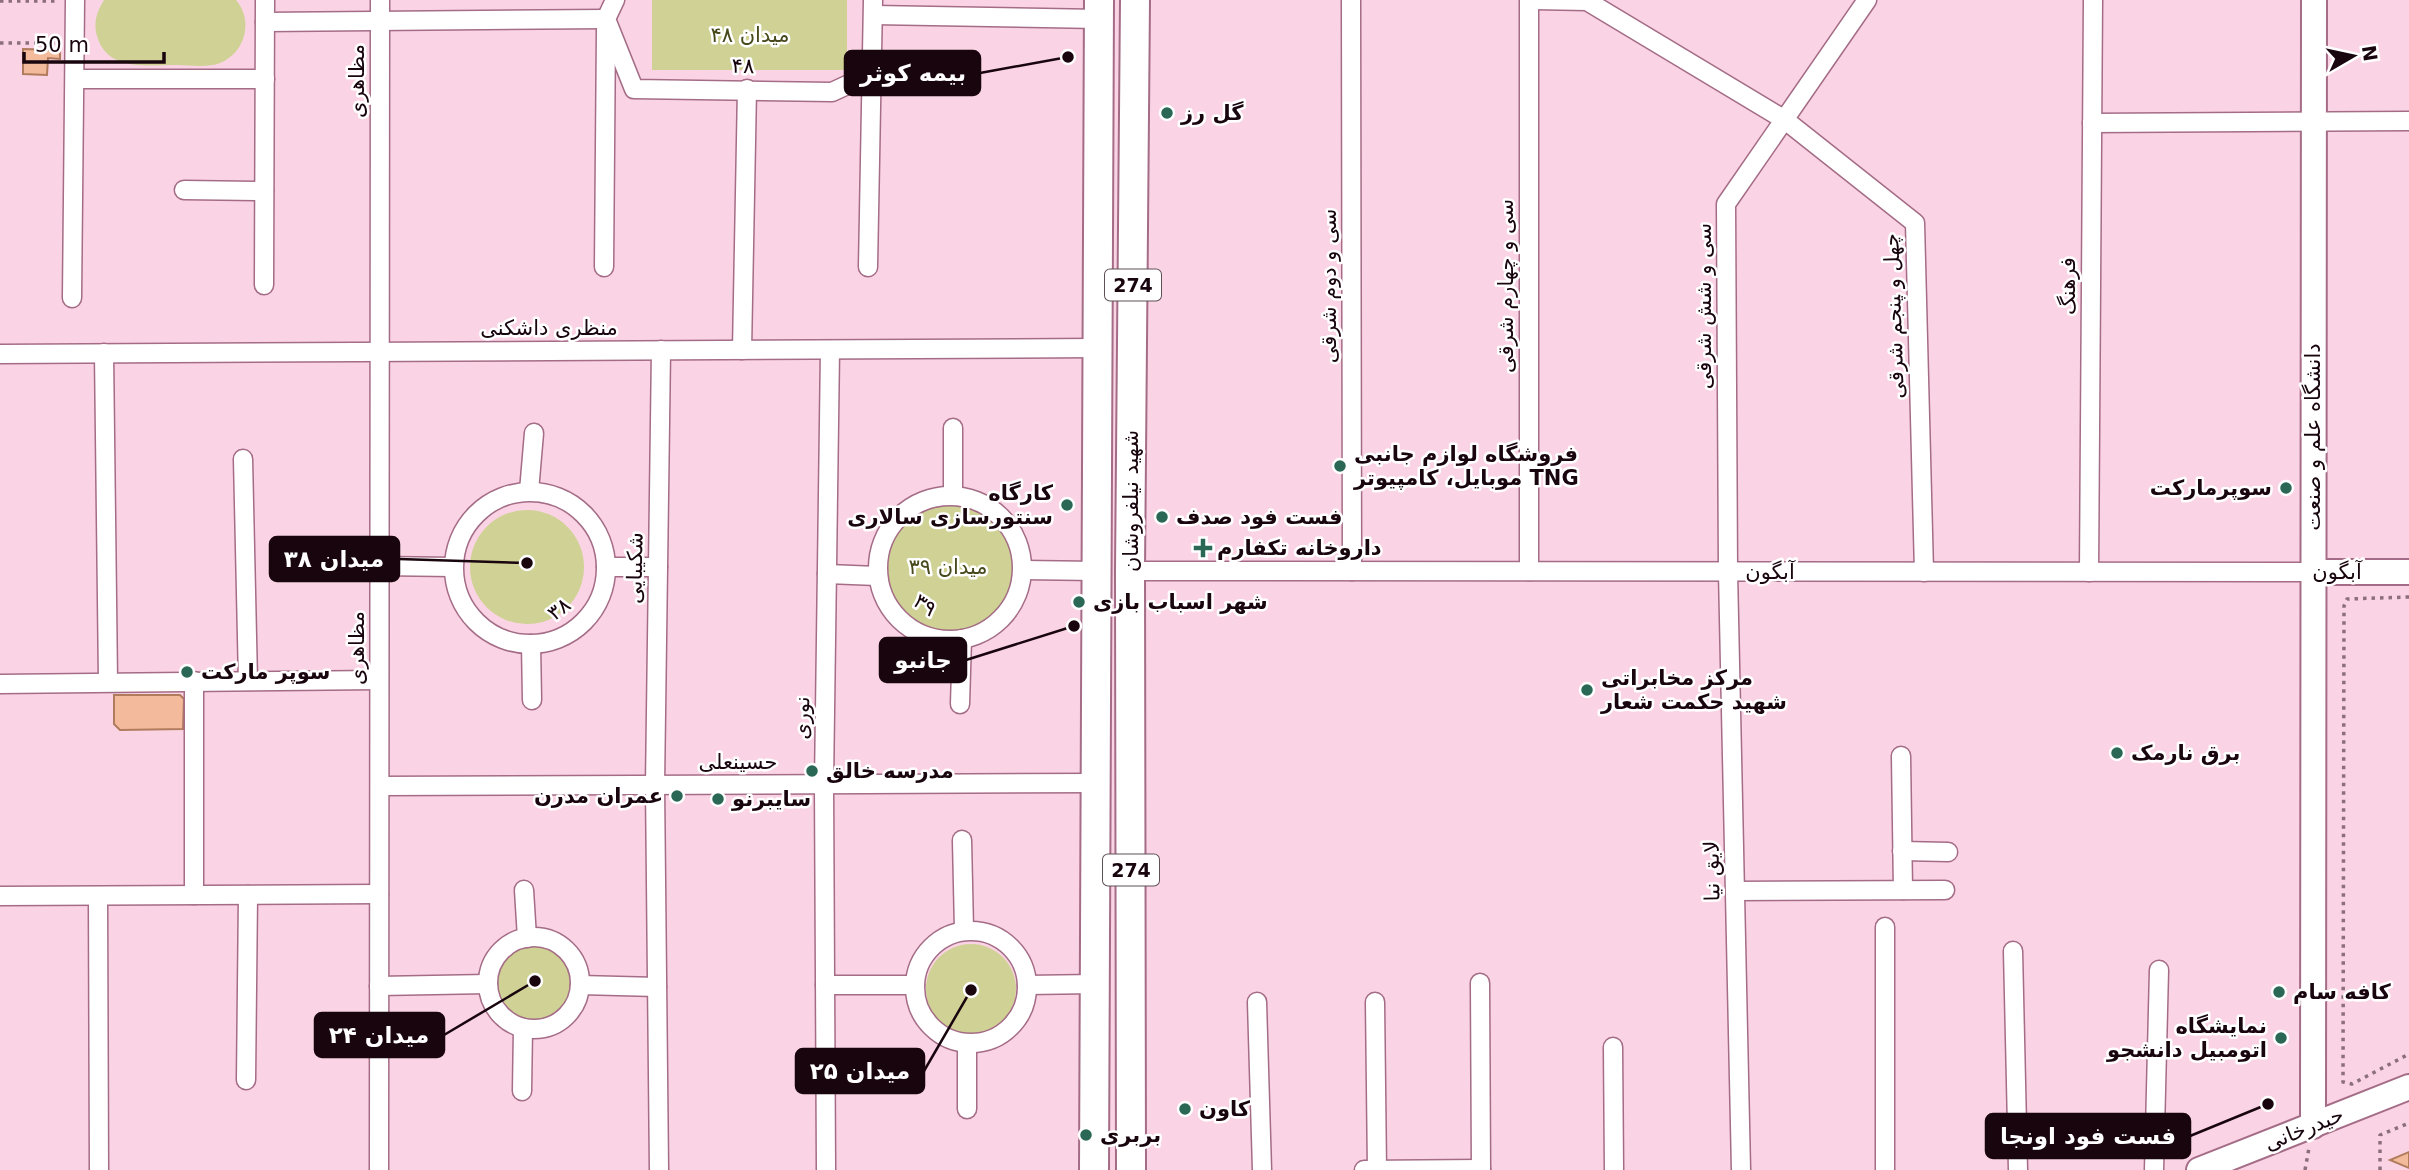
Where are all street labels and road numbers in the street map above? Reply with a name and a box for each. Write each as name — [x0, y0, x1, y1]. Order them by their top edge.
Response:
street label: مظاهری — [345, 44, 369, 118]
street label: ۴۸ — [732, 54, 754, 78]
street label: سی و چهارم شرقی — [1494, 199, 1518, 373]
street label: سی و دوم شرقی — [1317, 209, 1341, 363]
street label: سی و شش شرقی — [1692, 223, 1716, 389]
street label: چهل و ‍پنجم شرقی — [1879, 233, 1910, 399]
street label: فرهنگ — [2056, 257, 2080, 315]
road number: 274 — [1105, 270, 1161, 300]
street label: منظری داشکنی — [480, 316, 618, 340]
street label: دانشگاه علم و صنعت — [2301, 343, 2326, 531]
street label: شهید نیلفروشان — [1119, 430, 1143, 572]
street label: شکیبایی — [622, 532, 648, 604]
street label: آبگون — [1745, 559, 1796, 584]
street label: آبگون — [2312, 559, 2363, 584]
street label: ۳۹ — [909, 589, 941, 621]
street label: ۳۸ — [543, 593, 575, 625]
street label: مظاهری — [345, 611, 369, 685]
street label: نوری — [790, 696, 814, 740]
street label: حسینعلی — [699, 750, 777, 774]
street label: لایق نیا — [1699, 840, 1725, 902]
road number: 274 — [1103, 855, 1159, 886]
street label: حیدرخانی — [2261, 1102, 2347, 1156]

